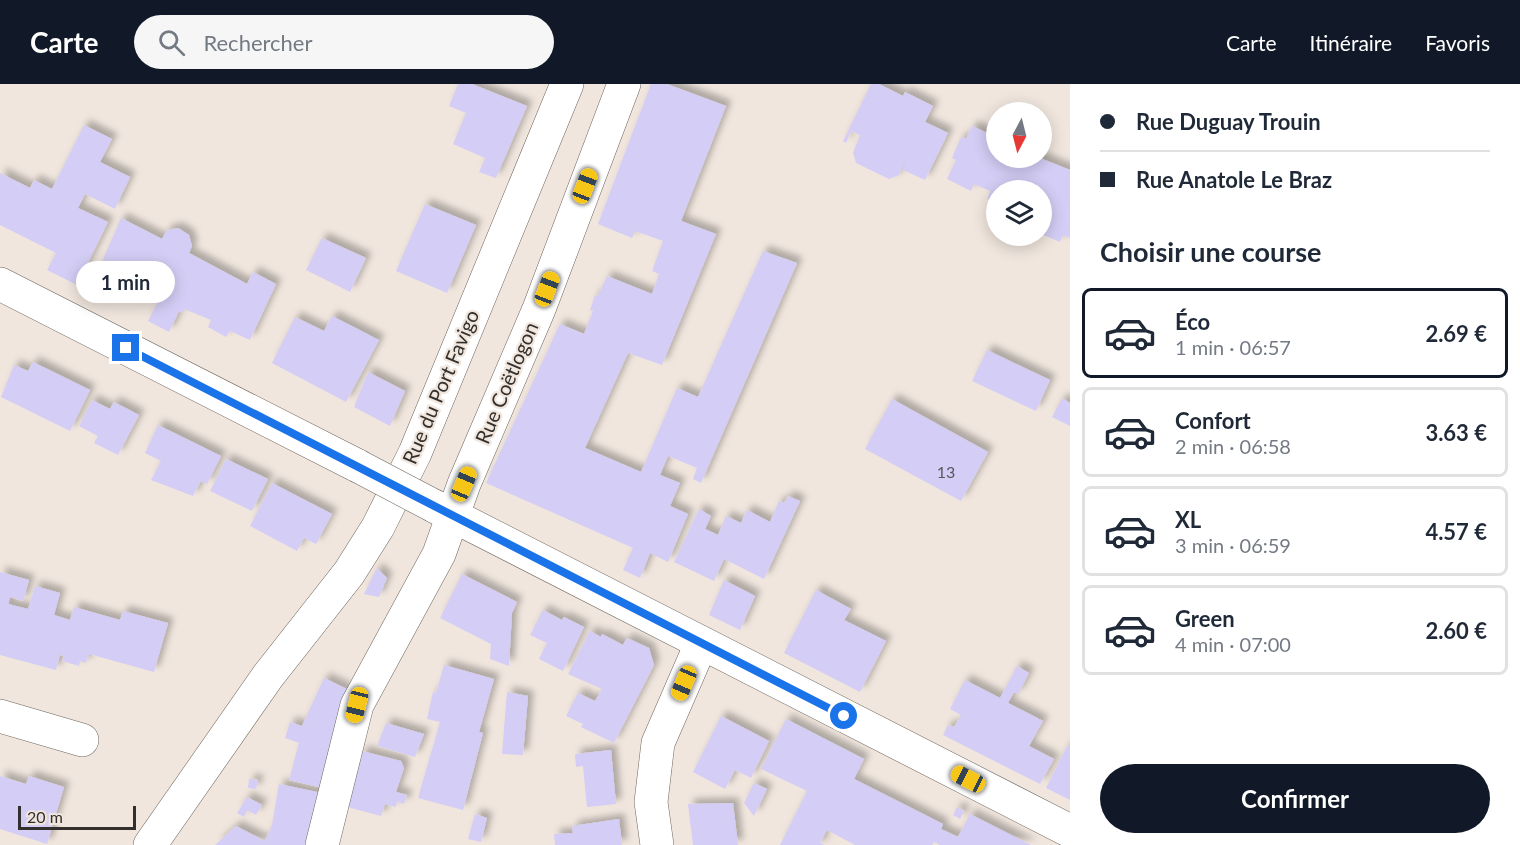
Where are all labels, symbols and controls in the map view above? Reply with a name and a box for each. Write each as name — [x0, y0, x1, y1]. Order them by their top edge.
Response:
search box — [134, 15, 554, 69]
text: Carte — [30, 25, 98, 59]
icon: search — [155, 26, 188, 59]
text: Rechercher — [203, 29, 312, 56]
text: Carte — [1226, 30, 1277, 55]
text: Itinéraire — [1310, 30, 1392, 55]
text: Favoris — [1425, 30, 1490, 55]
north arrow — [986, 102, 1052, 168]
map controls — [986, 102, 1052, 246]
text: Rue Duguay Trouin — [1136, 108, 1321, 135]
car — [570, 166, 600, 206]
text: Rue Anatole Le Braz — [1136, 166, 1332, 193]
button: layers — [986, 180, 1052, 246]
text: Choisir une course — [1100, 235, 1322, 268]
callout: 1 min — [76, 261, 176, 303]
car — [532, 269, 562, 309]
text: 1 min — [101, 270, 150, 294]
street label: Rue du Port Favigo — [397, 306, 483, 467]
icon: car — [1103, 306, 1157, 360]
text: Éco — [1175, 308, 1210, 335]
street label: Rue Coëtlogon — [470, 318, 542, 447]
text: 2.69 € — [1425, 320, 1487, 347]
route end — [112, 334, 139, 361]
text: 1 min · 06:57 — [1175, 335, 1291, 359]
icon: car — [1103, 405, 1157, 459]
text: Confort — [1175, 407, 1251, 434]
text: 3.63 € — [1425, 419, 1487, 446]
text: 2 min · 06:58 — [1175, 434, 1291, 458]
house number: 13 — [937, 462, 955, 481]
car — [449, 464, 479, 504]
icon: car — [1103, 504, 1157, 558]
text: XL — [1175, 506, 1201, 533]
text: 4.57 € — [1425, 518, 1487, 545]
text: 3 min · 06:59 — [1175, 533, 1291, 557]
icon: car — [1103, 603, 1157, 657]
text: Green — [1175, 605, 1235, 632]
text: 2.60 € — [1425, 617, 1487, 644]
text: 4 min · 07:00 — [1175, 632, 1291, 656]
car — [669, 663, 699, 703]
car — [344, 685, 370, 725]
route start — [830, 702, 857, 729]
car — [948, 763, 988, 795]
button: Confirmer — [1100, 764, 1490, 833]
scale bar — [18, 803, 136, 830]
text: 20 m — [27, 807, 63, 826]

